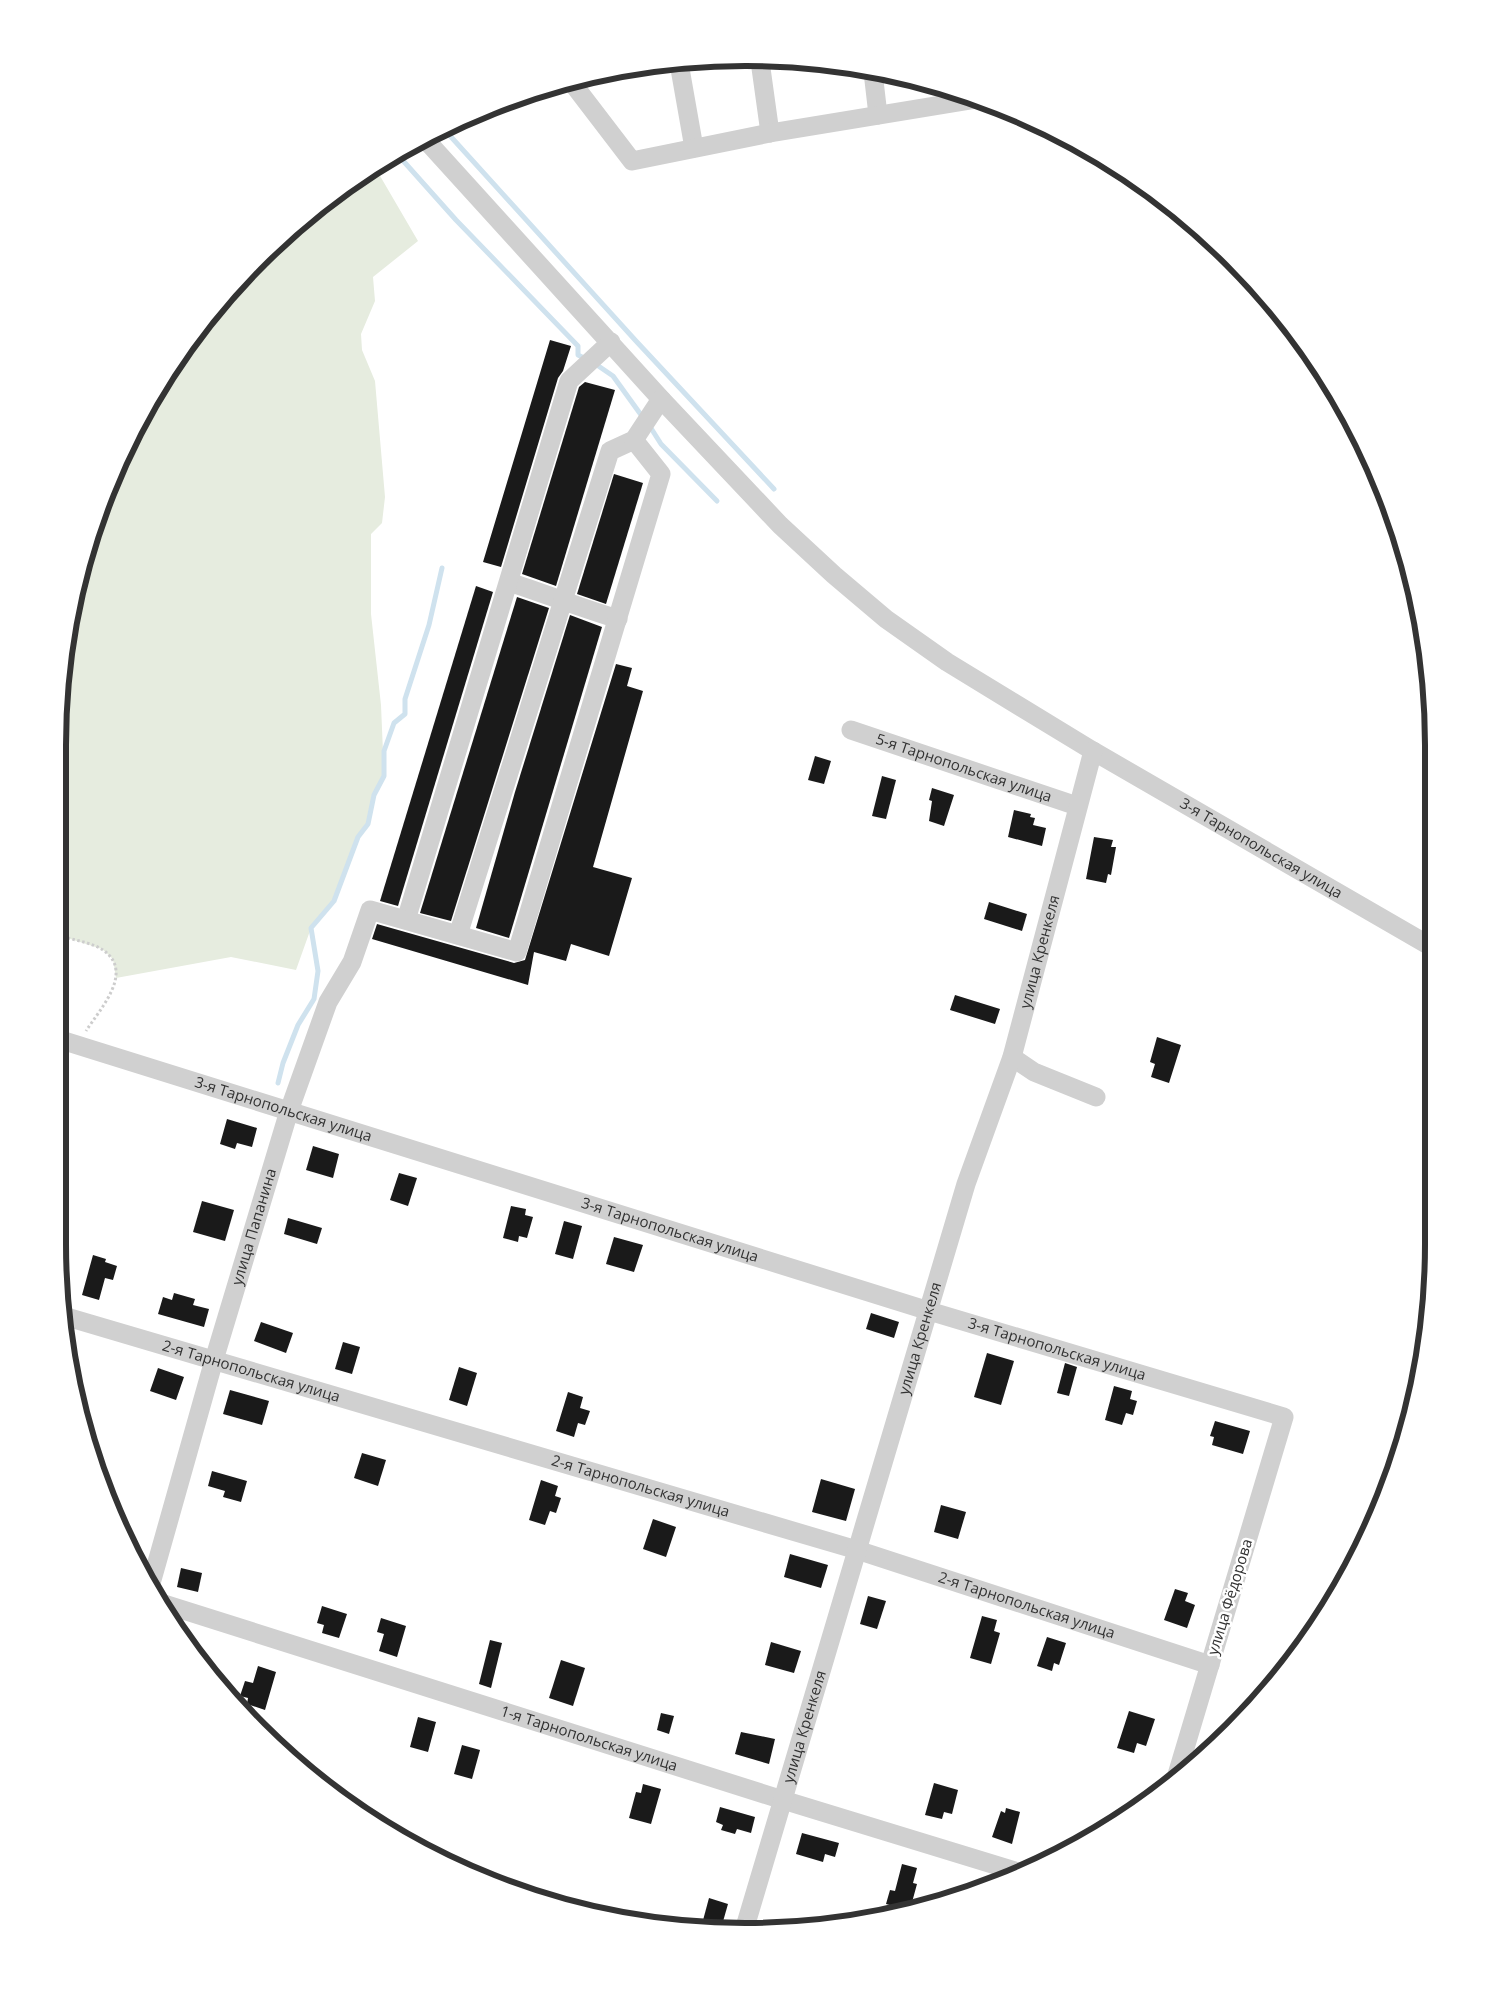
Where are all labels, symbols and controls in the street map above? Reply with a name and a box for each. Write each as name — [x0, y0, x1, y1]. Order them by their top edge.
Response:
street label: 5-я Тарнопольская улица — [873, 728, 1055, 806]
street label: 3-я Тарнопольская улица — [1177, 793, 1347, 902]
street label: улица Кренкеля — [1014, 893, 1063, 1011]
street label: 3-я Тарнопольская улица — [192, 1071, 375, 1145]
street label: улица Папанина — [226, 1166, 280, 1287]
street label: 3-я Тарнопольская улица — [579, 1192, 761, 1266]
street label: улица Кренкеля — [893, 1279, 945, 1397]
street label: 3-я Тарнопольская улица — [966, 1312, 1149, 1384]
street label: 2-я Тарнопольская улица — [160, 1335, 343, 1406]
street label: 2-я Тарнопольская улица — [549, 1450, 732, 1521]
street label: улица Фёдорова — [1202, 1536, 1256, 1657]
street label: 2-я Тарнопольская улица — [936, 1566, 1118, 1642]
street label: улица Кренкеля — [777, 1668, 830, 1785]
street label: 1-я Тарнопольская улица — [498, 1700, 680, 1775]

